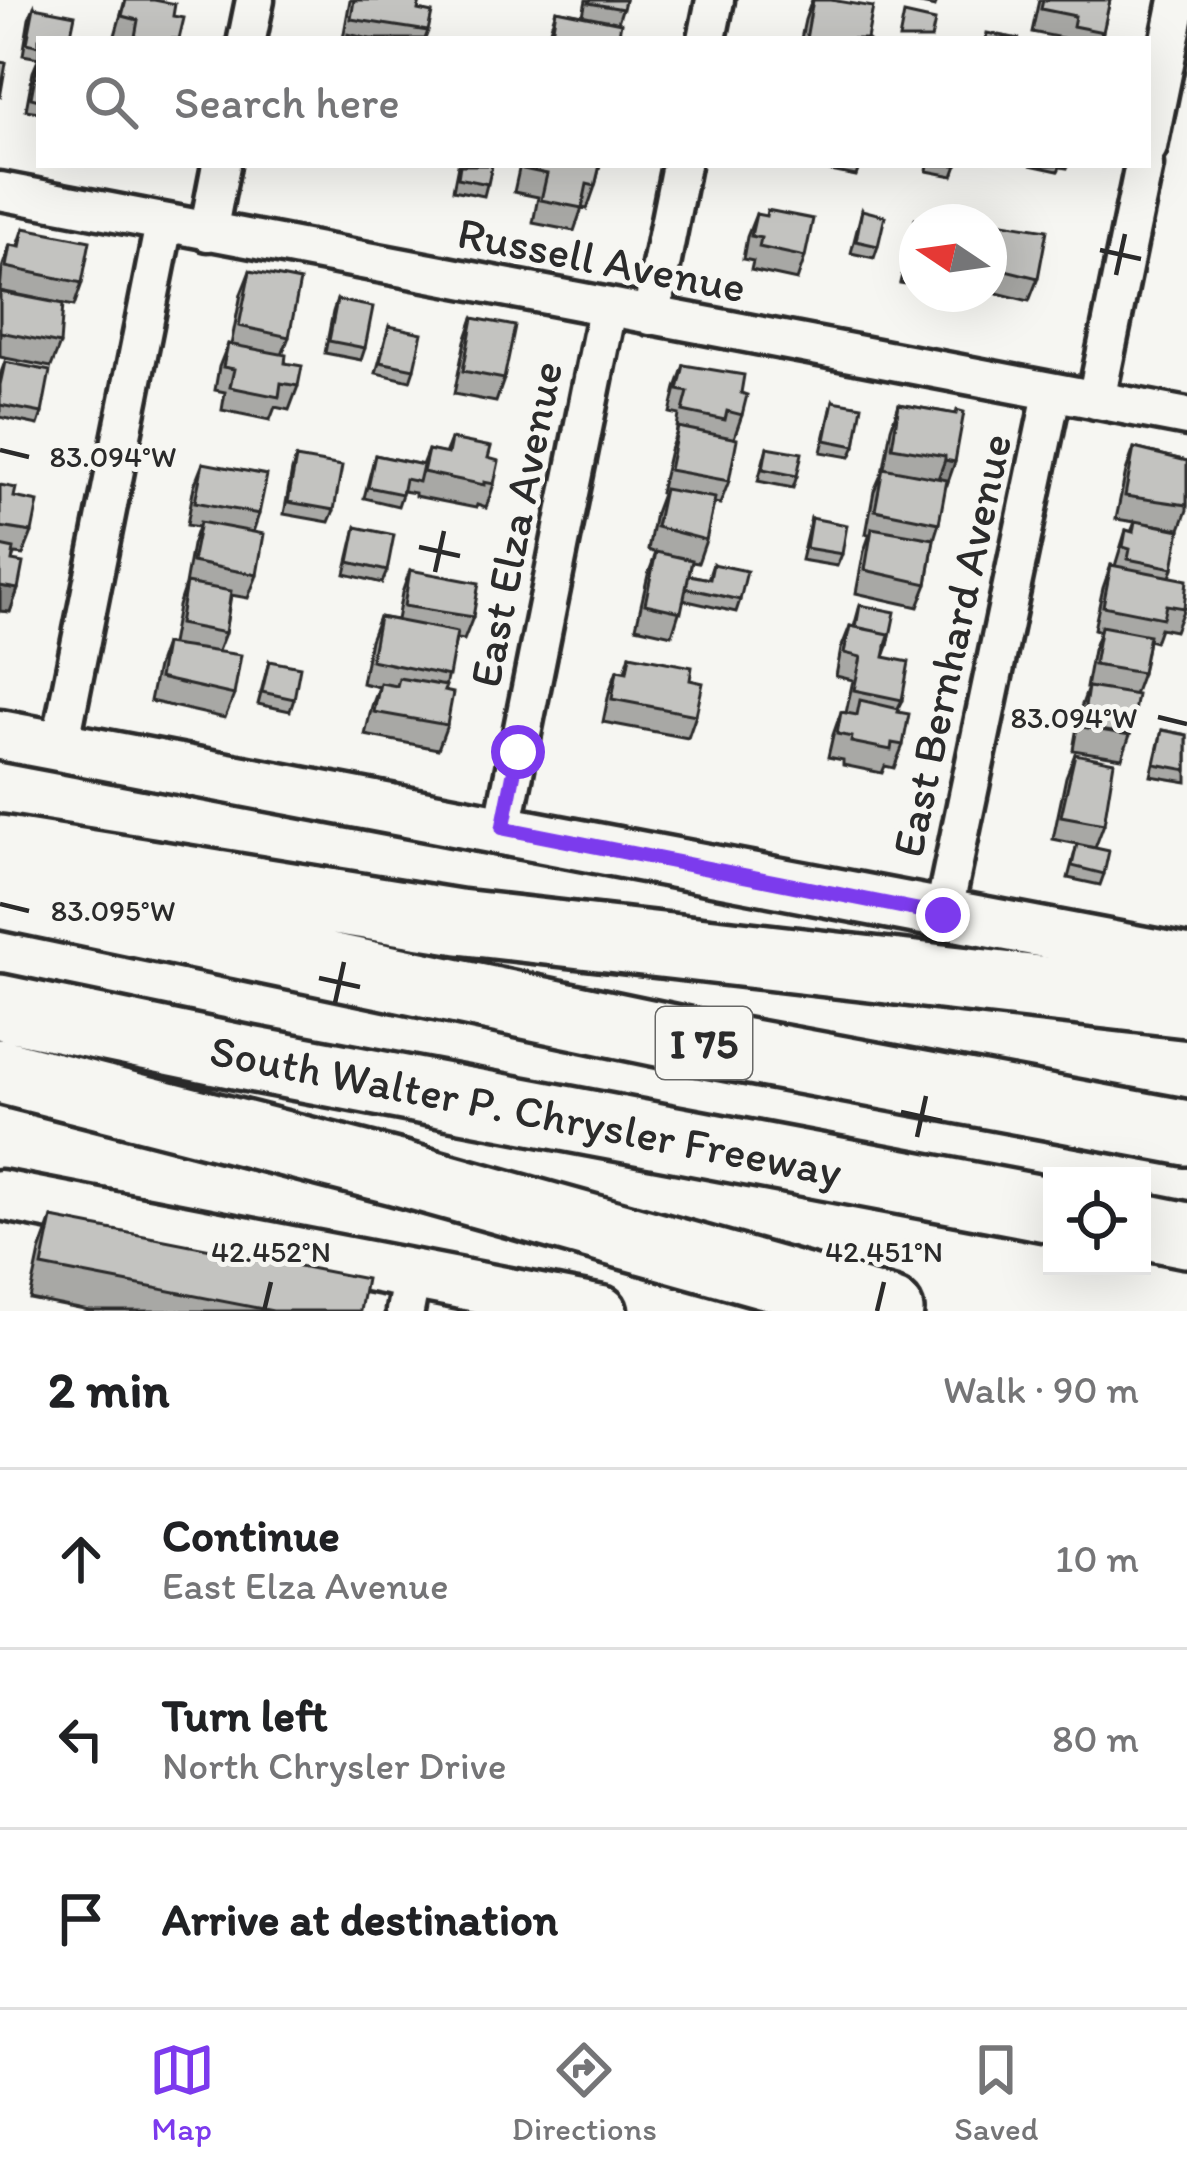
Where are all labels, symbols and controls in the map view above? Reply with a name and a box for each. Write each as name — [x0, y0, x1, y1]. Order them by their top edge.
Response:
search box — [36, 36, 1151, 168]
icon: search — [78, 69, 144, 135]
text: Search here — [174, 75, 400, 129]
north arrow — [899, 204, 1007, 312]
street label: Russell Avenue — [453, 205, 751, 313]
street label: East Elza Avenue — [457, 357, 573, 691]
street label: East Bernhard Avenue — [880, 429, 1022, 861]
text: 83.094°W — [50, 438, 176, 475]
text: 83.094°W — [1011, 699, 1137, 736]
route start — [491, 725, 545, 779]
route end — [916, 888, 970, 942]
text: 83.095°W — [51, 892, 175, 929]
road number: I 75 — [656, 1007, 752, 1079]
street label: South Walter P. Chrysler Freeway — [206, 1022, 846, 1198]
map controls — [1043, 1167, 1151, 1275]
button: locate — [1043, 1167, 1151, 1275]
text: 42.452°N — [211, 1233, 331, 1270]
text: 42.451°N — [825, 1233, 943, 1270]
text: 2 min — [48, 1359, 169, 1420]
text: Walk · 90 m — [943, 1366, 1139, 1413]
text: Continue — [162, 1508, 340, 1562]
icon: ahead — [48, 1526, 114, 1592]
text: 10 m — [1055, 1535, 1139, 1582]
text: East Elza Avenue — [162, 1562, 449, 1609]
text: Turn left — [162, 1688, 328, 1742]
icon: left — [48, 1706, 114, 1772]
text: 80 m — [1052, 1715, 1139, 1762]
text: North Chrysler Drive — [162, 1742, 507, 1789]
icon: arrive — [48, 1886, 114, 1952]
text: Arrive at destination — [162, 1892, 558, 1946]
tab: Map — [149, 2037, 215, 2148]
tab: Directions — [512, 2037, 657, 2148]
tab: Saved — [954, 2037, 1038, 2148]

